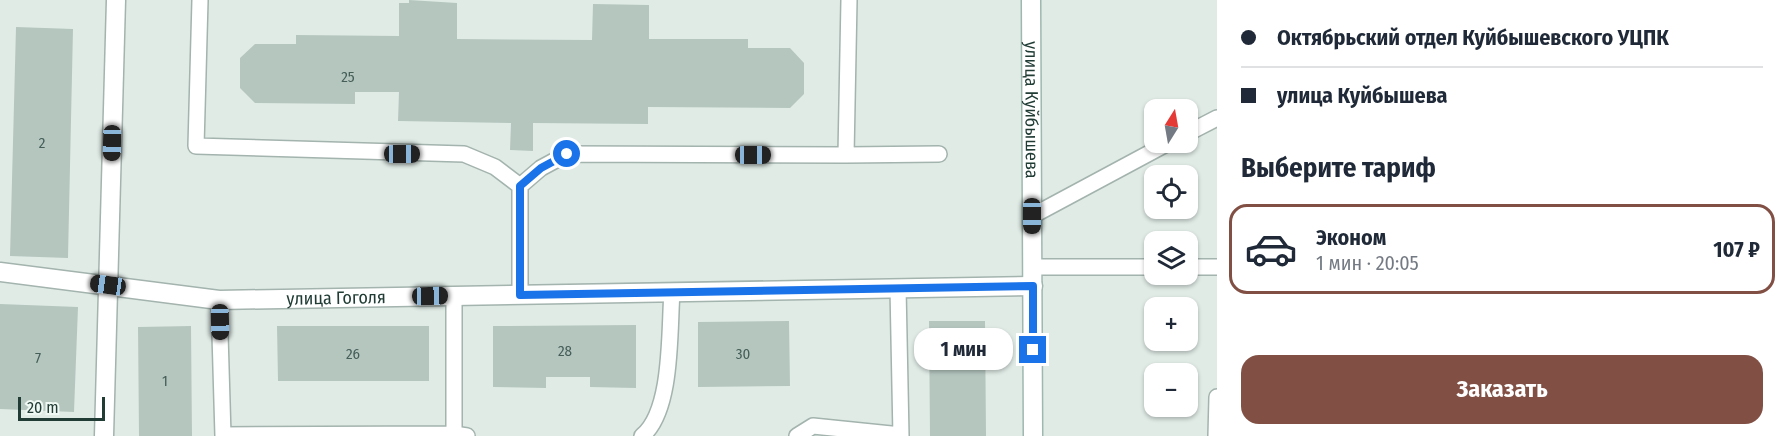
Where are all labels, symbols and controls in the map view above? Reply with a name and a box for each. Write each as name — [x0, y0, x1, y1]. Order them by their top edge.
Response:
text: Октябрьский отдел Куйбышевского УЦПК — [1277, 24, 1669, 51]
street label: улица Куйбышева — [1020, 41, 1043, 179]
house number: 25 — [341, 68, 355, 86]
text: улица Куйбышева — [1277, 82, 1447, 109]
north arrow — [1144, 99, 1198, 153]
map controls — [1144, 99, 1198, 417]
car — [103, 125, 121, 161]
house number: 2 — [39, 134, 46, 152]
route start — [553, 140, 580, 167]
car — [384, 145, 420, 163]
car — [735, 146, 771, 164]
text: Выберите тариф — [1241, 152, 1436, 184]
button: locate — [1144, 165, 1198, 219]
car — [1023, 198, 1041, 234]
icon: car — [1244, 222, 1298, 276]
text: Эконом — [1316, 224, 1386, 251]
button: layers — [1144, 231, 1198, 285]
text: 107 ₽ — [1713, 236, 1760, 263]
text: 1 мин · 20:05 — [1316, 251, 1419, 275]
car — [89, 274, 127, 296]
street label: улица Гоголя — [286, 286, 386, 310]
car — [412, 287, 448, 305]
button: + — [1144, 297, 1198, 351]
car — [211, 304, 229, 340]
callout: 1 мин — [913, 329, 1012, 371]
route end — [1019, 336, 1046, 363]
text: 1 мин — [940, 337, 987, 361]
house number: 28 — [558, 342, 572, 360]
house number: 26 — [346, 345, 360, 363]
house number: 30 — [736, 345, 750, 363]
house number: 7 — [35, 349, 41, 367]
button: Заказать — [1241, 355, 1763, 424]
button: − — [1144, 363, 1198, 417]
house number: 1 — [162, 372, 168, 390]
scale bar — [18, 394, 105, 422]
text: 20 m — [27, 398, 58, 417]

